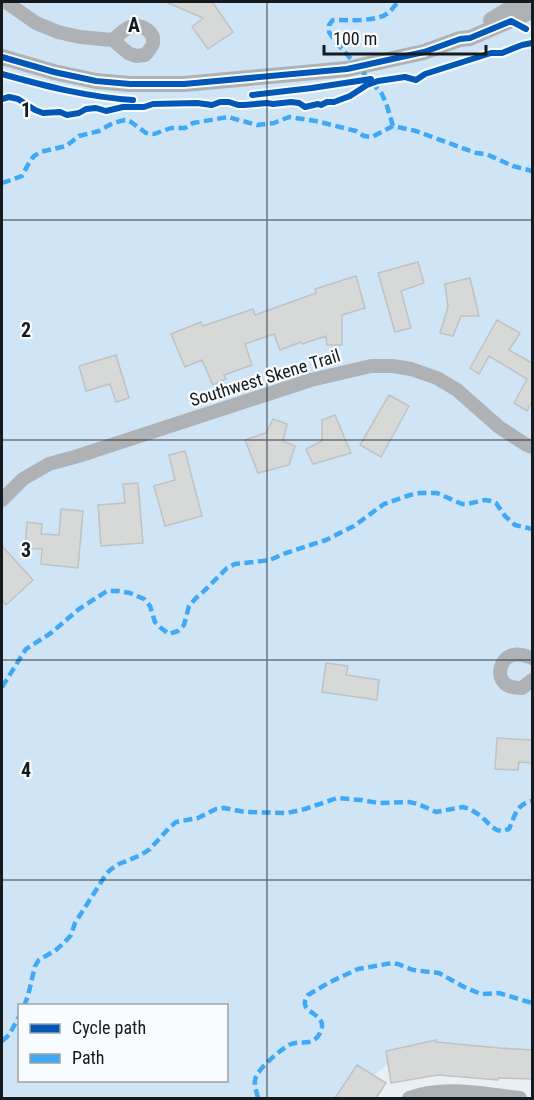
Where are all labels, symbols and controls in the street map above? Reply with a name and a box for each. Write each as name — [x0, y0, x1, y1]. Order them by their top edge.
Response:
text: A — [128, 13, 140, 37]
scale bar — [324, 18, 486, 56]
text: 100 m — [333, 28, 377, 49]
text: 1 — [21, 98, 31, 122]
text: 2 — [21, 318, 31, 342]
street label: Southwest Skene Trail — [187, 345, 343, 410]
text: 3 — [21, 538, 31, 562]
text: 4 — [21, 758, 31, 782]
legend — [18, 1004, 228, 1082]
text: Cycle path — [72, 1017, 146, 1038]
text: Path — [72, 1047, 105, 1068]

